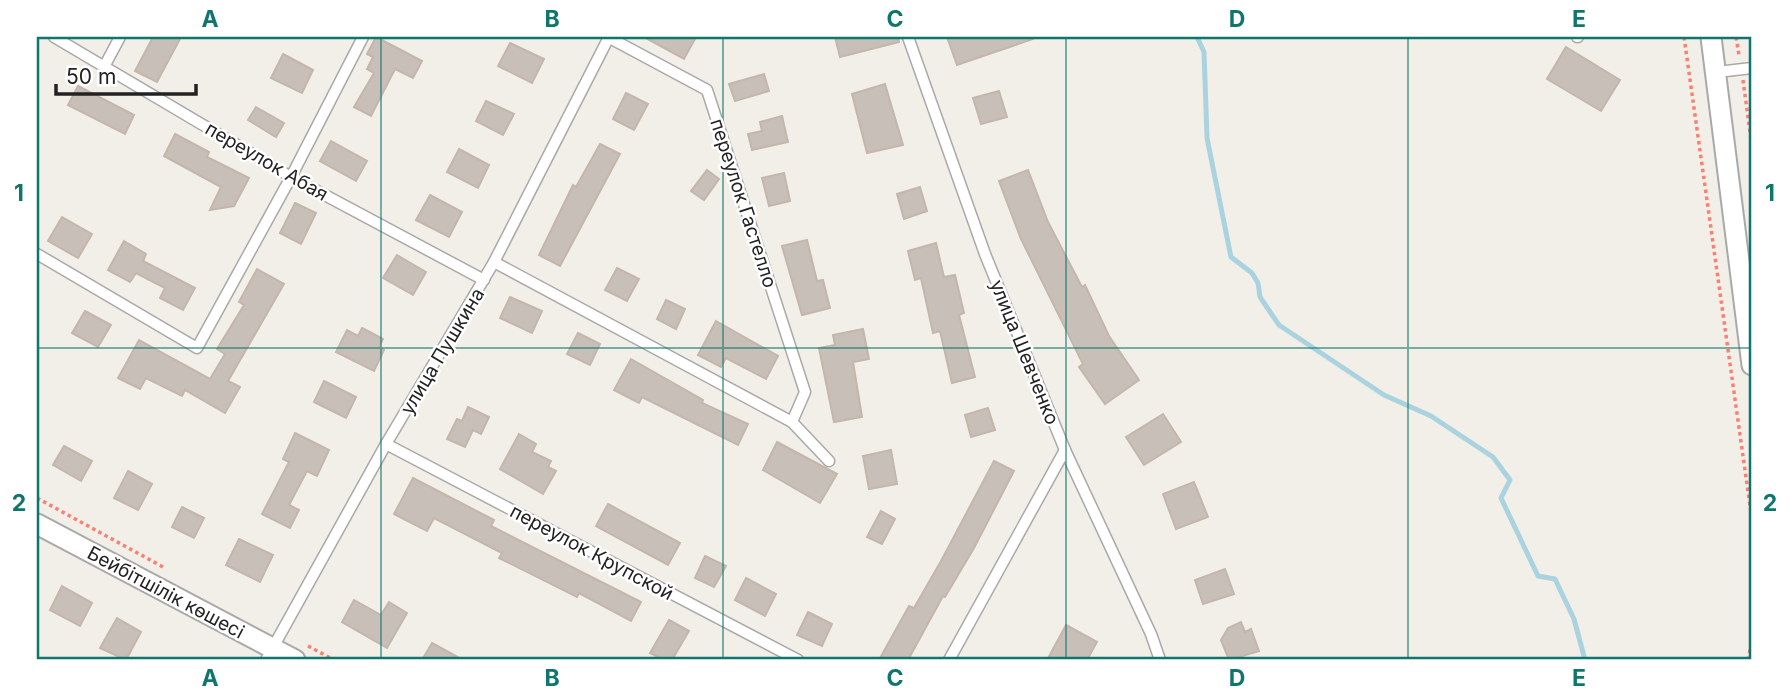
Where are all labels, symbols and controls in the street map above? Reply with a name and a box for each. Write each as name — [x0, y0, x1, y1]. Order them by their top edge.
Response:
text: A — [201, 5, 219, 33]
text: B — [544, 5, 560, 33]
text: C — [886, 5, 904, 33]
text: D — [1229, 5, 1245, 33]
text: E — [1572, 5, 1586, 33]
scale bar — [56, 52, 196, 96]
text: 50 m — [66, 64, 116, 89]
street label: переулок Гастелло — [705, 116, 782, 291]
street label: переулок Абая — [201, 117, 332, 206]
text: 1 — [14, 179, 24, 207]
text: 1 — [1765, 179, 1775, 207]
street label: улица Шевченко — [985, 277, 1064, 428]
street label: улица Пушкина — [396, 284, 489, 419]
text: 2 — [12, 489, 26, 517]
text: 2 — [1763, 489, 1777, 517]
street label: переулок Крупской — [506, 500, 677, 605]
street label: Бейбітшілік көшесі — [83, 541, 248, 644]
text: A — [201, 664, 219, 692]
text: B — [544, 664, 560, 692]
text: C — [886, 664, 904, 692]
text: D — [1229, 664, 1245, 692]
text: E — [1572, 664, 1586, 692]

